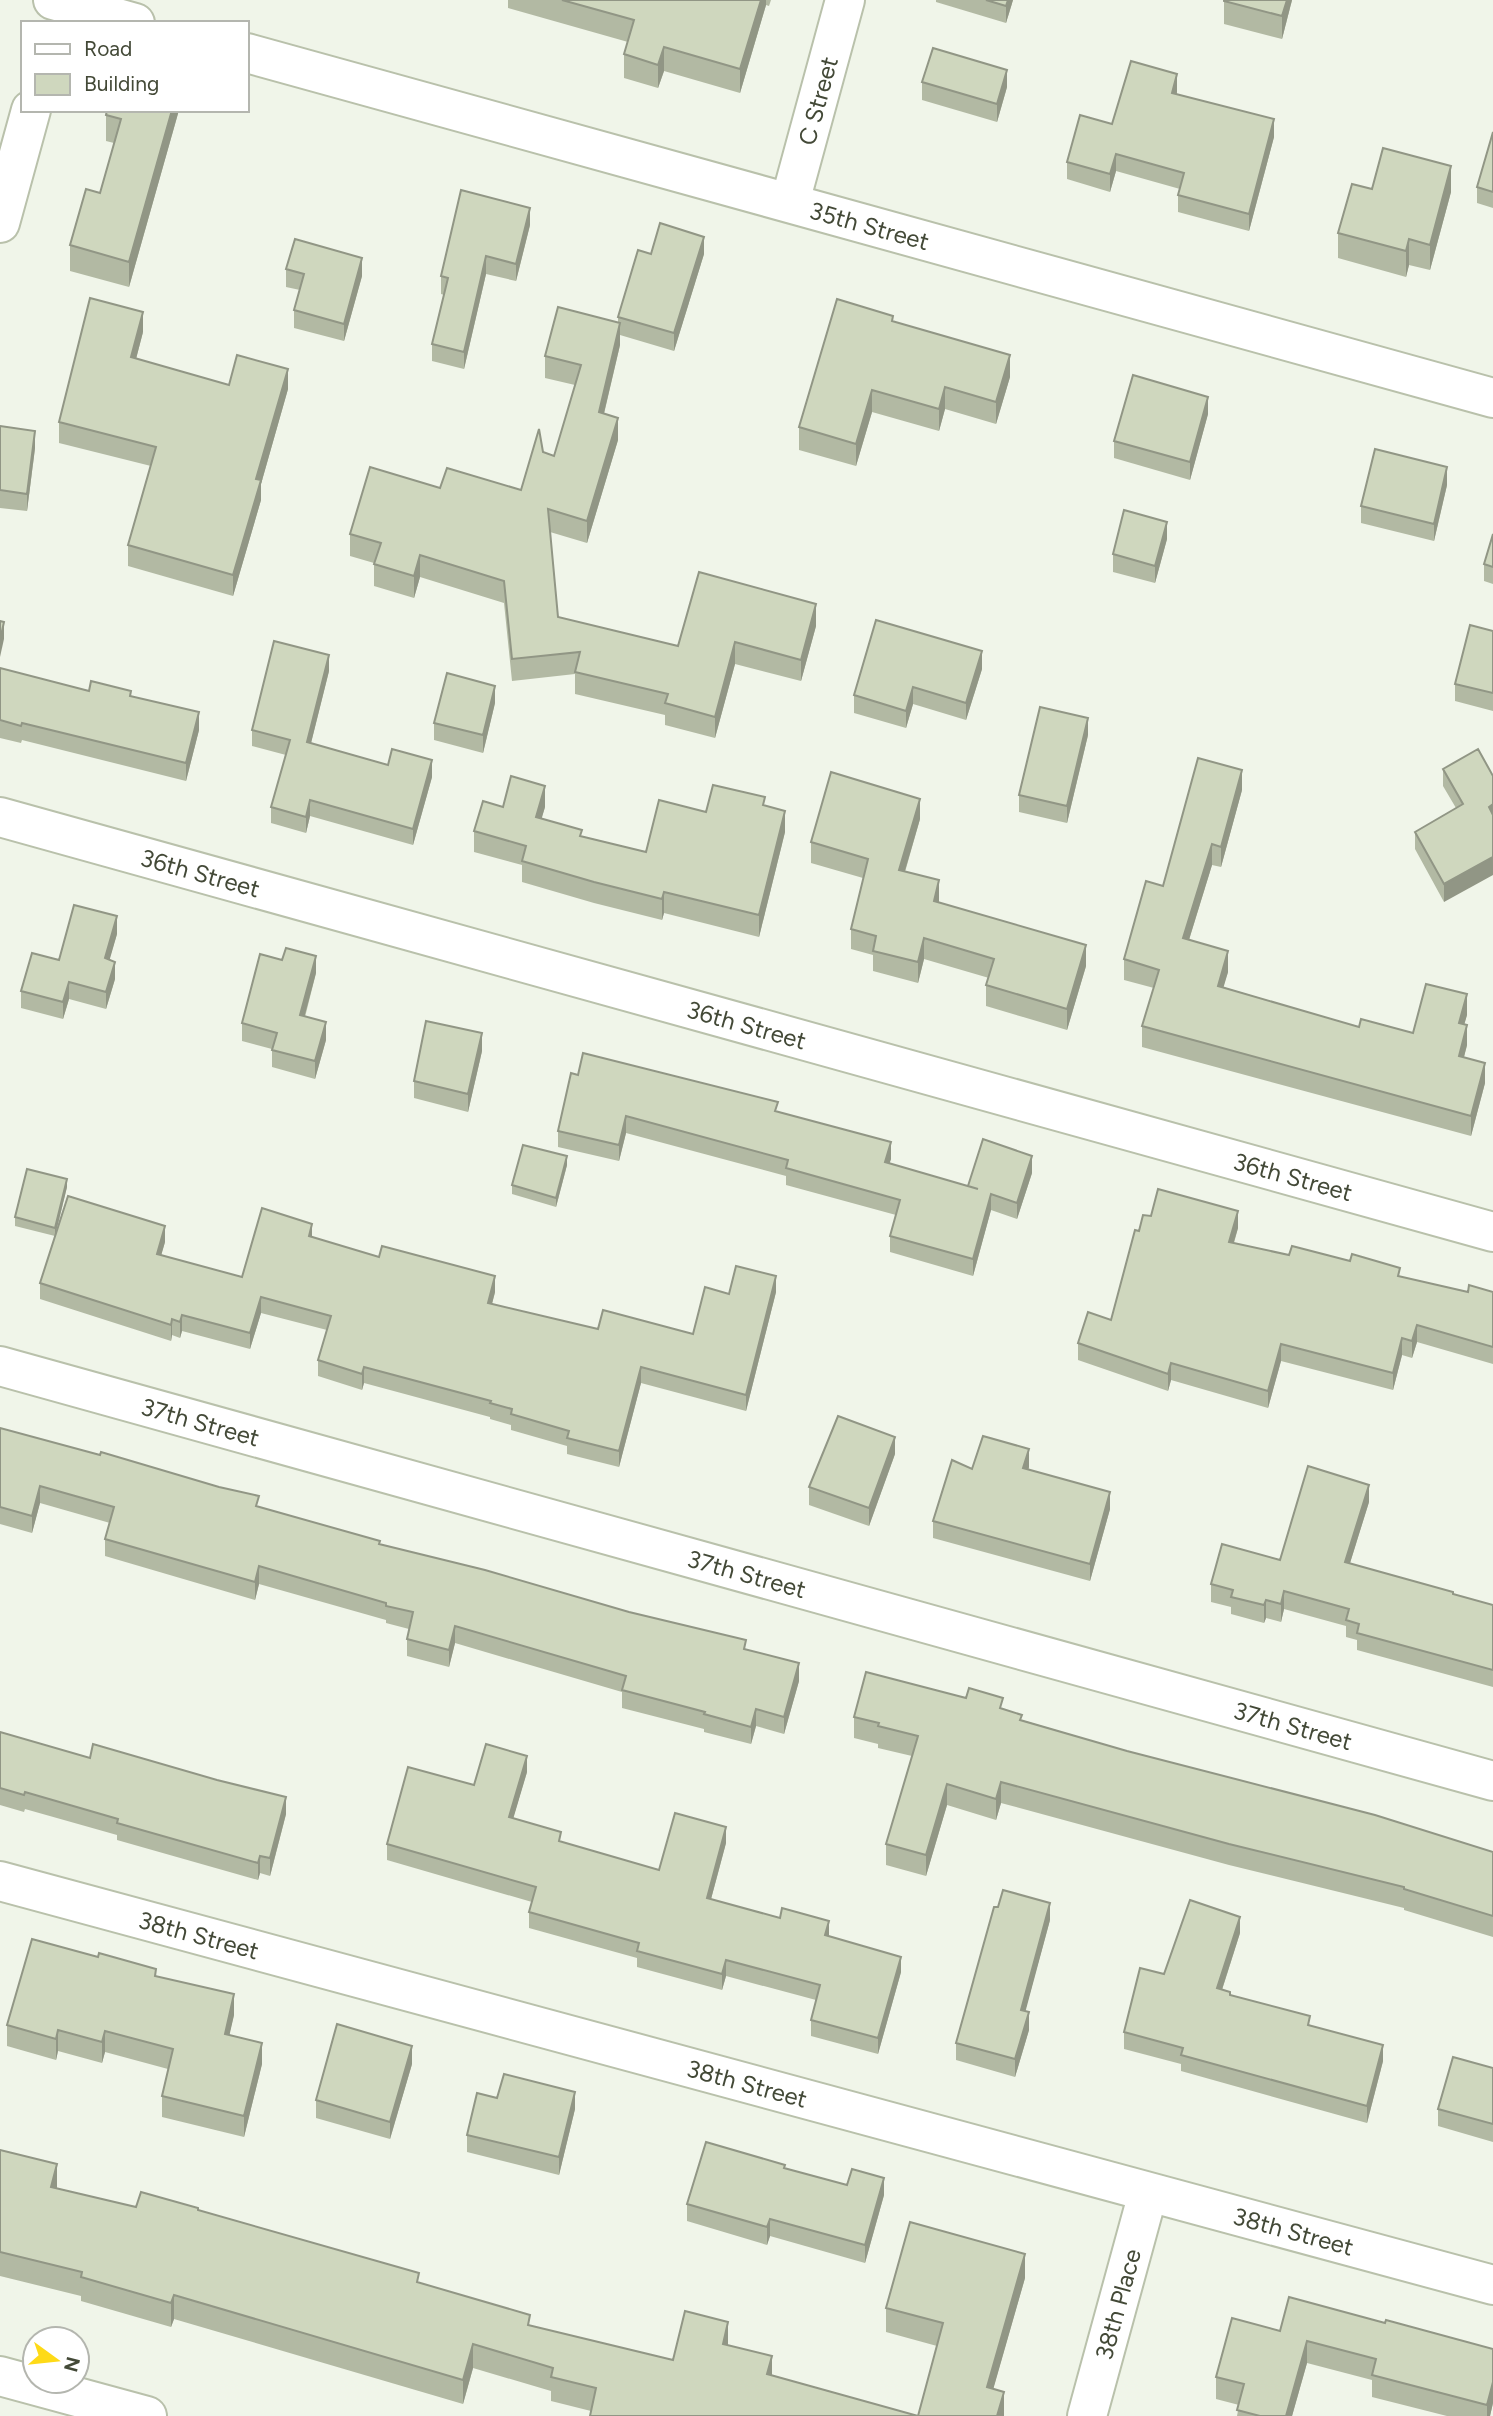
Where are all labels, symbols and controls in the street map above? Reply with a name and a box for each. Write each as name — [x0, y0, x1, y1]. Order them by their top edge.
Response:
legend — [21, 21, 248, 112]
text: Road — [84, 36, 132, 61]
street label: C Street — [792, 53, 843, 148]
text: Building — [84, 71, 159, 96]
street label: 35th Street — [807, 195, 932, 256]
street label: 36th Street — [138, 842, 263, 903]
street label: 36th Street — [684, 994, 810, 1055]
street label: 36th Street — [1230, 1146, 1356, 1207]
street label: 37th Street — [138, 1391, 263, 1452]
street label: 37th Street — [684, 1543, 809, 1604]
street label: 37th Street — [1231, 1695, 1355, 1756]
street label: 38th Street — [135, 1905, 262, 1965]
street label: 38th Street — [684, 2053, 811, 2113]
street label: 38th Street — [1230, 2201, 1357, 2261]
street label: 38th Place — [1089, 2245, 1147, 2363]
north arrow — [21, 2325, 91, 2395]
text: N — [59, 2354, 85, 2374]

